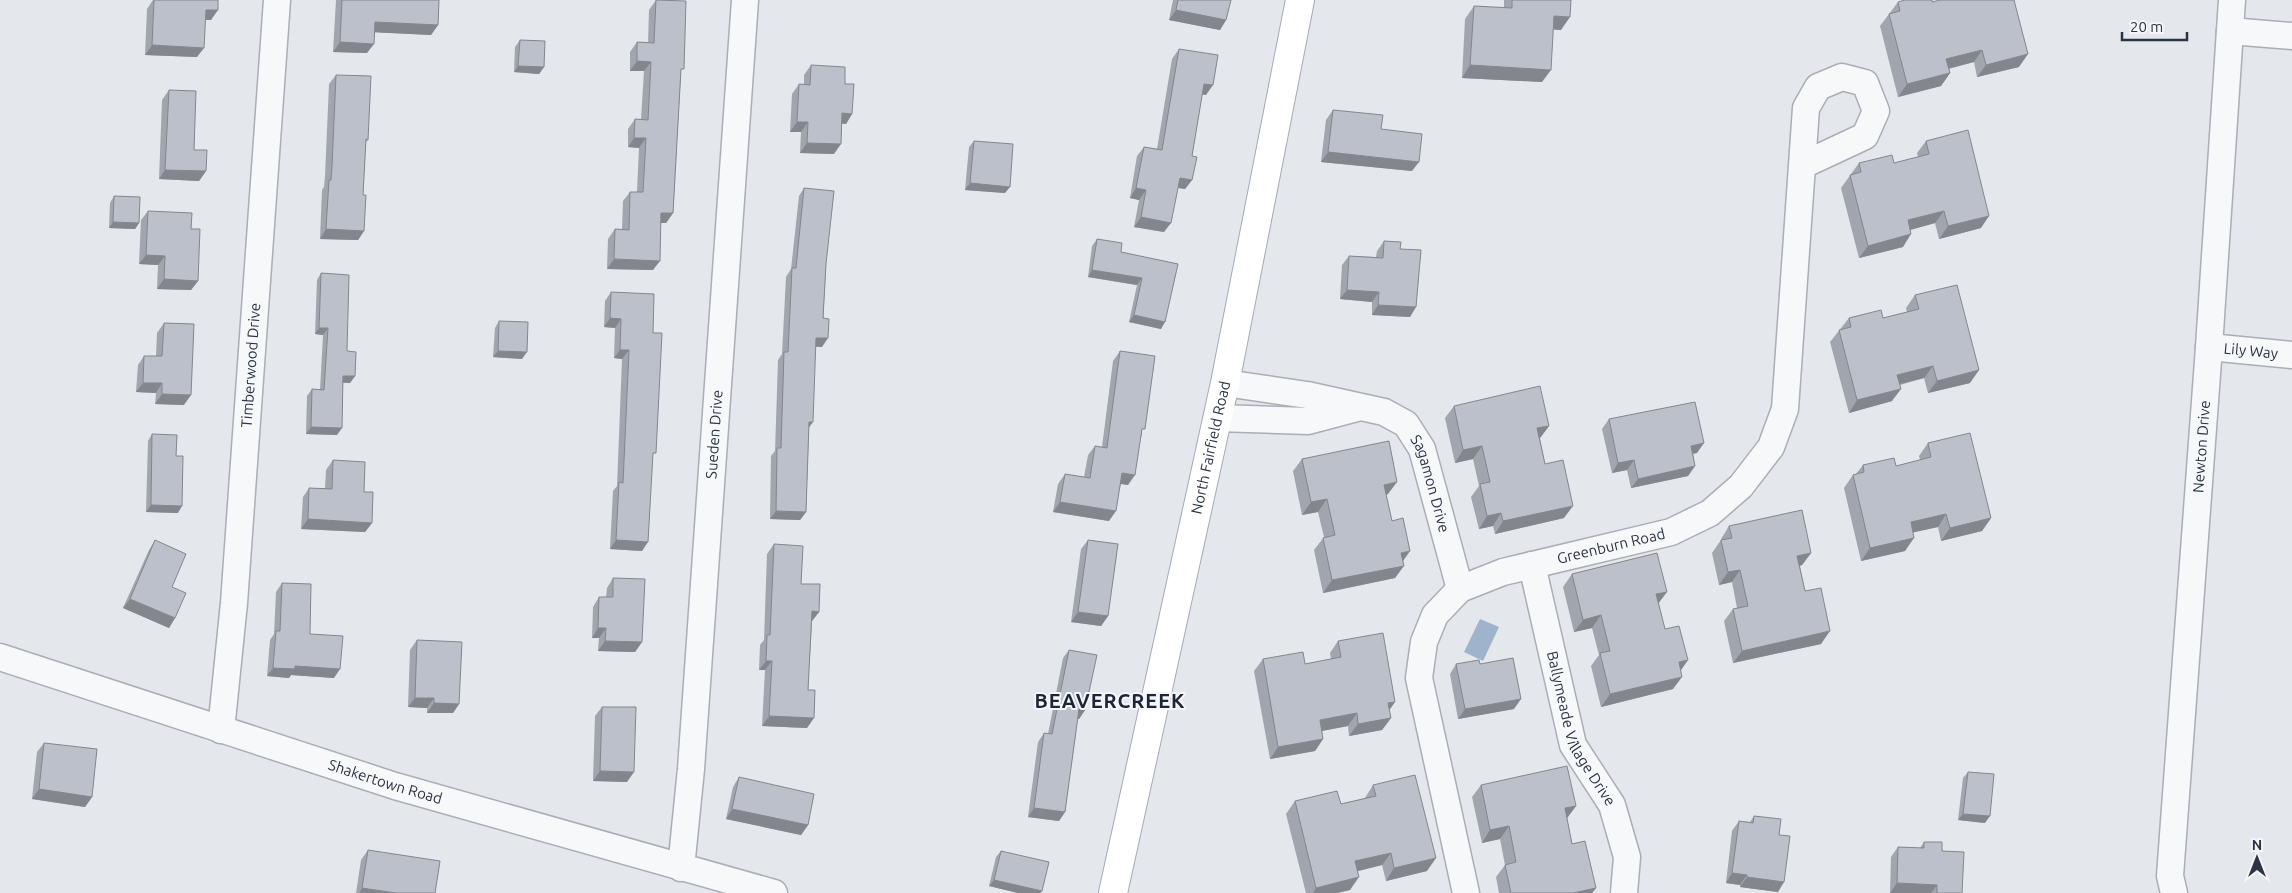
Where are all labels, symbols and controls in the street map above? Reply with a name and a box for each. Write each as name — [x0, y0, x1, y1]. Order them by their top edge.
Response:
scale bar — [2122, 10, 2187, 42]
text: 20 m — [2130, 18, 2163, 35]
street label: Timberwood Drive — [238, 302, 263, 428]
street label: Lily Way — [2223, 339, 2279, 362]
street label: North Fairfield Road — [1187, 379, 1233, 516]
street label: Sueden Drive — [702, 389, 726, 479]
street label: Newton Drive — [2189, 400, 2213, 493]
street label: Sagamon Drive — [1407, 431, 1453, 534]
street label: Greenburn Road — [1555, 525, 1667, 567]
street label: Ballymeade Village Drive — [1544, 649, 1619, 809]
district label: BEAVERCREEK — [1035, 689, 1185, 712]
street label: Shakertown Road — [326, 756, 444, 807]
north arrow — [2232, 833, 2282, 883]
text: N — [2252, 837, 2262, 853]

